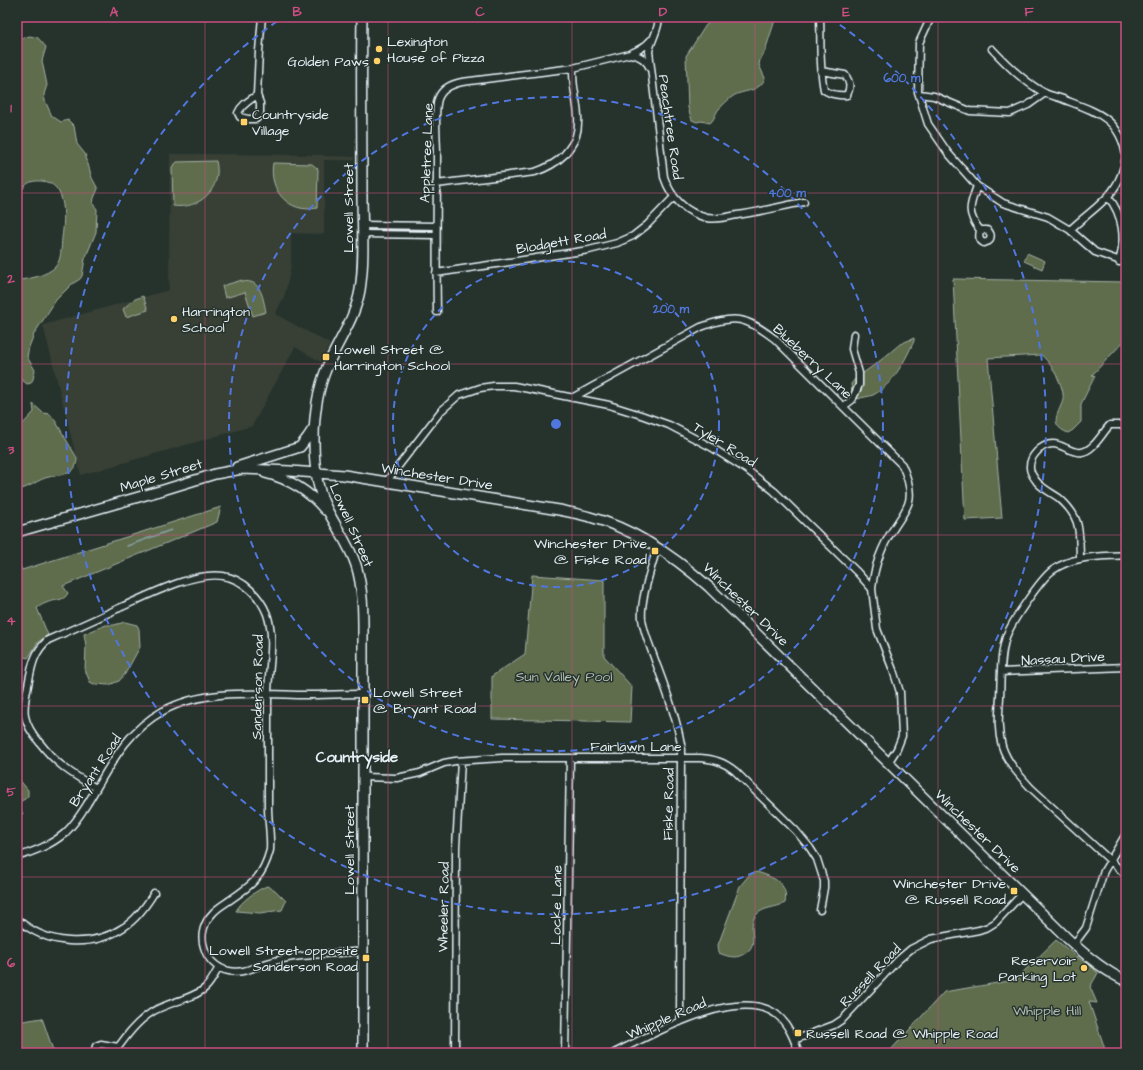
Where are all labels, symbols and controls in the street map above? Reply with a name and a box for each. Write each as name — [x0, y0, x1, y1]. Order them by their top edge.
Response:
text: A — [110, 3, 119, 21]
text: B — [292, 3, 302, 21]
text: C — [475, 3, 485, 21]
text: D — [659, 3, 668, 21]
text: E — [842, 3, 850, 21]
text: F — [1024, 3, 1034, 21]
place label: Lexington House of Pizza — [387, 32, 485, 68]
marker: Lexington House of Pizza — [374, 44, 384, 54]
place label: Golden Paws — [287, 52, 369, 72]
marker: Golden Paws — [372, 56, 382, 66]
text: 600 m — [884, 70, 921, 87]
street label: Peachtree Road — [653, 73, 687, 181]
text: 1 — [10, 99, 12, 117]
street label: Appletree Lane — [415, 102, 439, 203]
place label: Countryside Village — [252, 105, 329, 141]
marker: Countryside Village — [239, 117, 249, 127]
street label: Lowell Street — [339, 163, 359, 253]
text: 400 m — [768, 185, 806, 202]
street label: Blodgett Road — [515, 224, 608, 260]
text: 2 — [6, 270, 15, 288]
text: 200 m — [652, 301, 690, 318]
place label: Harrington School — [182, 302, 250, 338]
marker: Harrington School — [169, 314, 179, 324]
street label: Blueberry Lane — [768, 319, 857, 404]
place label: Lowell Street @ Harrington School — [334, 340, 450, 376]
marker: Lowell Street @ Harrington School — [321, 352, 331, 362]
centre of rings — [549, 417, 563, 431]
street label: Tyler Road — [689, 417, 760, 472]
text: 3 — [7, 441, 15, 459]
street label: Maple Street — [118, 454, 205, 498]
street label: Winchester Drive — [379, 458, 495, 496]
street label: Lowell Street — [324, 480, 379, 571]
place label: Winchester Drive @ Fiske Road — [534, 534, 647, 570]
marker: Winchester Drive @ Fiske Road — [650, 546, 660, 556]
street label: Winchester Drive — [698, 558, 793, 651]
text: 4 — [7, 612, 16, 630]
street label: Sanderson Road — [247, 634, 269, 740]
street label: Nassau Drive — [1021, 647, 1106, 671]
park label: Sun Valley Pool — [516, 667, 612, 687]
place label: Lowell Street @ Bryant Road — [373, 683, 476, 719]
marker: Lowell Street @ Bryant Road — [360, 695, 370, 705]
street label: Bryant Road — [65, 730, 127, 811]
street label: Fairlawn Lane — [590, 737, 682, 757]
district label: Countryside — [316, 747, 398, 769]
street label: Fiske Road — [658, 767, 680, 841]
text: 5 — [6, 783, 16, 801]
street label: Winchester Drive — [930, 785, 1025, 878]
street label: Lowell Street — [340, 805, 360, 895]
street label: Wheeler Road — [433, 862, 455, 952]
street label: Locke Lane — [546, 865, 568, 945]
place label: Winchester Drive @ Russell Road — [893, 874, 1006, 910]
marker: Winchester Drive @ Russell Road — [1009, 886, 1019, 896]
street label: Russell Road — [835, 940, 906, 1012]
place label: Lowell Street opposite Sanderson Road — [209, 941, 358, 977]
place label: Reservoir Parking Lot — [998, 951, 1076, 987]
marker: Lowell Street opposite Sanderson Road — [361, 953, 371, 963]
text: 6 — [7, 954, 16, 972]
marker: Reservoir Parking Lot — [1079, 963, 1089, 973]
street label: Whipple Road — [623, 993, 710, 1045]
park label: Whipple Hill — [1013, 1001, 1081, 1021]
place label: Russell Road @ Whipple Road — [806, 1024, 998, 1044]
marker: Russell Road @ Whipple Road — [793, 1028, 803, 1038]

